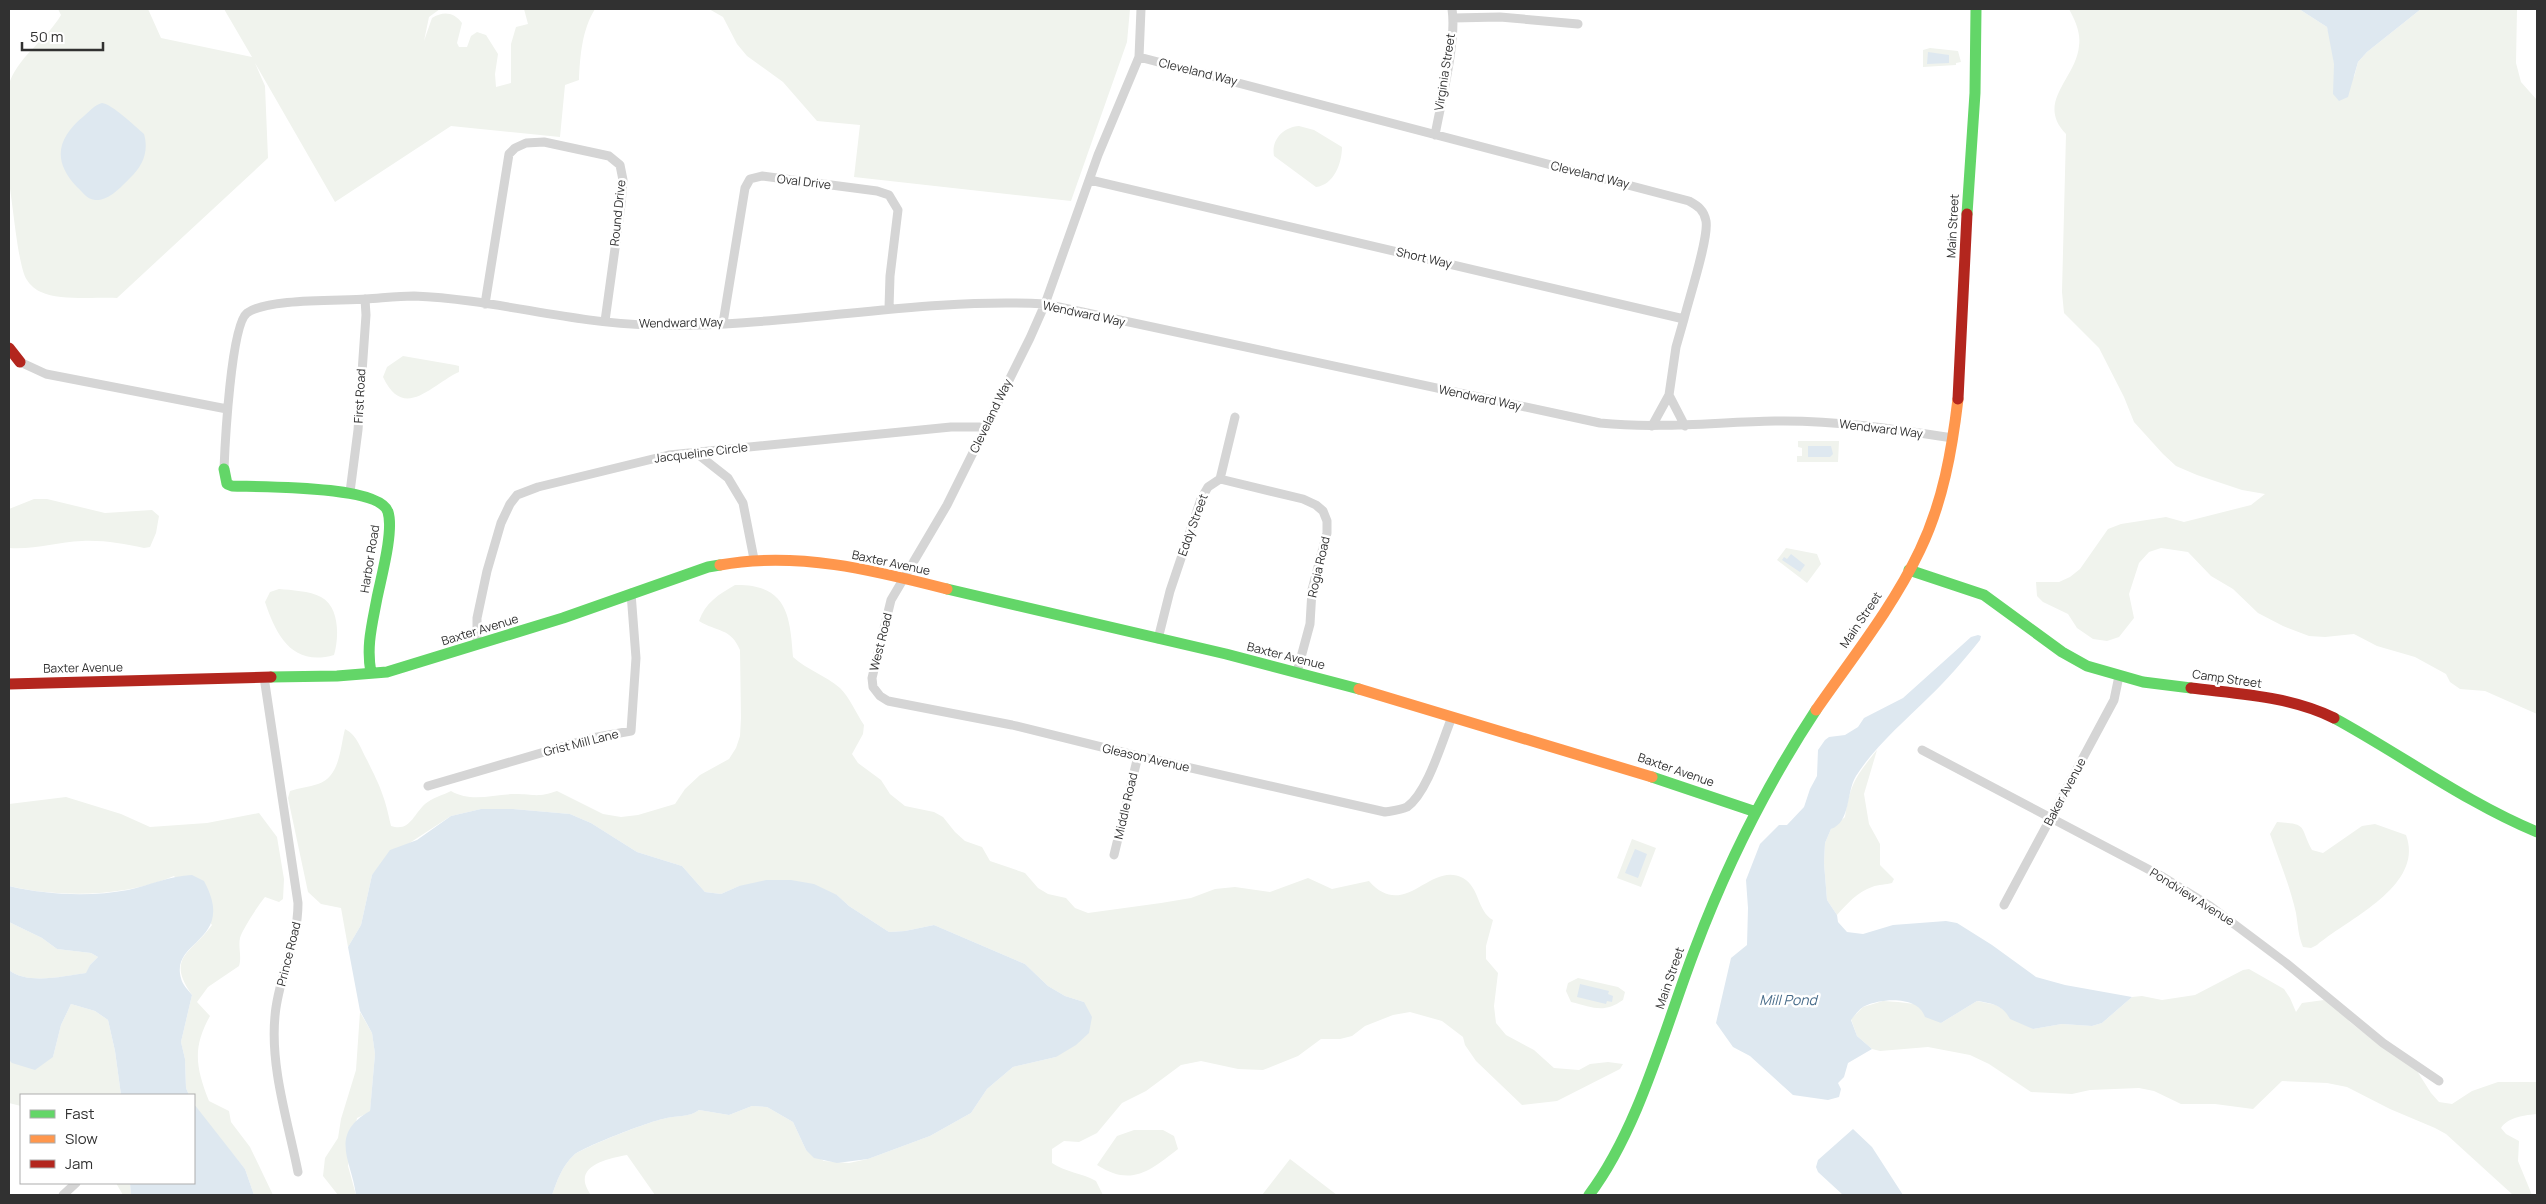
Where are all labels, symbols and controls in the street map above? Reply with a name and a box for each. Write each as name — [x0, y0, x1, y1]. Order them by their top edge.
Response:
scale bar — [22, 20, 104, 52]
text: 50 m — [30, 26, 64, 47]
street label: Virginia Street — [1430, 32, 1459, 112]
street label: Cleveland Way — [1157, 54, 1240, 90]
street label: Cleveland Way — [1549, 157, 1632, 193]
street label: Oval Drive — [776, 170, 832, 193]
street label: Round Drive — [606, 179, 629, 247]
street label: Main Street — [1942, 193, 1963, 259]
street label: Short Way — [1395, 243, 1454, 272]
street label: Wendward Way — [1041, 296, 1128, 331]
street label: Wendward Way — [639, 313, 724, 332]
street label: First Road — [350, 368, 369, 424]
street label: Cleveland Way — [965, 375, 1016, 456]
street label: Wendward Way — [1437, 380, 1524, 415]
street label: Wendward Way — [1838, 415, 1924, 442]
street label: Jacqueline Circle — [653, 438, 749, 467]
street label: Eddy Street — [1173, 491, 1212, 558]
street label: Harbor Road — [356, 524, 383, 594]
street label: Rogia Road — [1303, 535, 1334, 599]
street label: Baxter Avenue — [850, 546, 932, 579]
street label: Main Street — [1836, 588, 1886, 651]
street label: Baxter Avenue — [439, 610, 520, 649]
street label: West Road — [865, 611, 896, 673]
street label: Baxter Avenue — [1245, 638, 1327, 673]
street label: Baxter Avenue — [43, 658, 123, 677]
street label: Camp Street — [2191, 665, 2263, 692]
street label: Grist Mill Lane — [542, 725, 620, 760]
street label: Gleason Avenue — [1101, 739, 1191, 776]
street label: Baxter Avenue — [1636, 749, 1717, 791]
street label: Baker Avenue — [2040, 755, 2090, 829]
street label: Middle Road — [1110, 771, 1141, 841]
street label: Pondview Avenue — [2147, 864, 2238, 929]
street label: Prince Road — [272, 920, 305, 988]
street label: Main Street — [1651, 944, 1688, 1011]
water label: Mill Pond — [1759, 990, 1819, 1009]
legend — [20, 1094, 195, 1184]
text: Fast — [65, 1103, 94, 1124]
text: Slow — [65, 1128, 98, 1149]
text: Jam — [65, 1153, 93, 1174]

